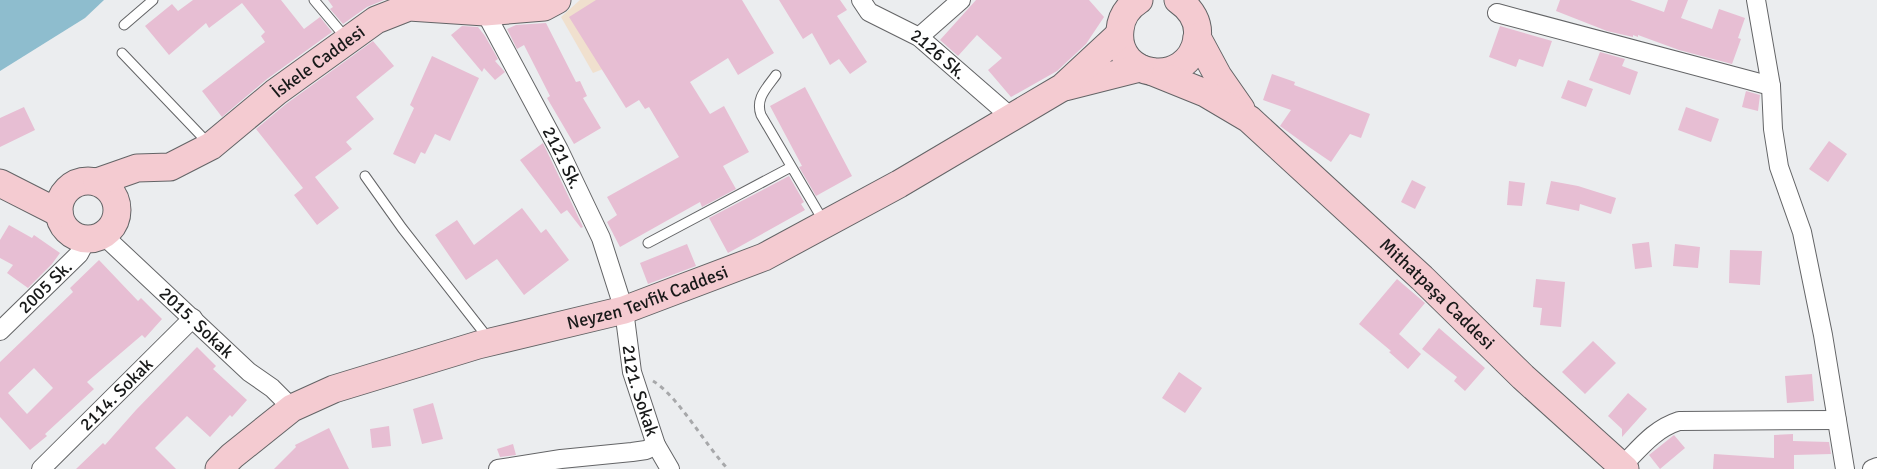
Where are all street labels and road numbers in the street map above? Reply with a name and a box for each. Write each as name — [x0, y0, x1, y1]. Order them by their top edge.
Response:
street label: İskele Caddesi — [267, 21, 369, 102]
street label: 2126 Sk. — [907, 24, 971, 84]
street label: 2121 Sk. — [538, 123, 587, 192]
street label: Mithatpaşa Caddesi — [1375, 234, 1499, 354]
street label: 2005 Sk. — [14, 256, 77, 318]
street label: Neyzen Tevfik Caddesi — [565, 261, 731, 334]
street label: 2015. Sokak — [154, 282, 238, 363]
street label: 2121. Sokak — [618, 344, 663, 439]
street label: 2114. Sokak — [75, 353, 157, 435]

